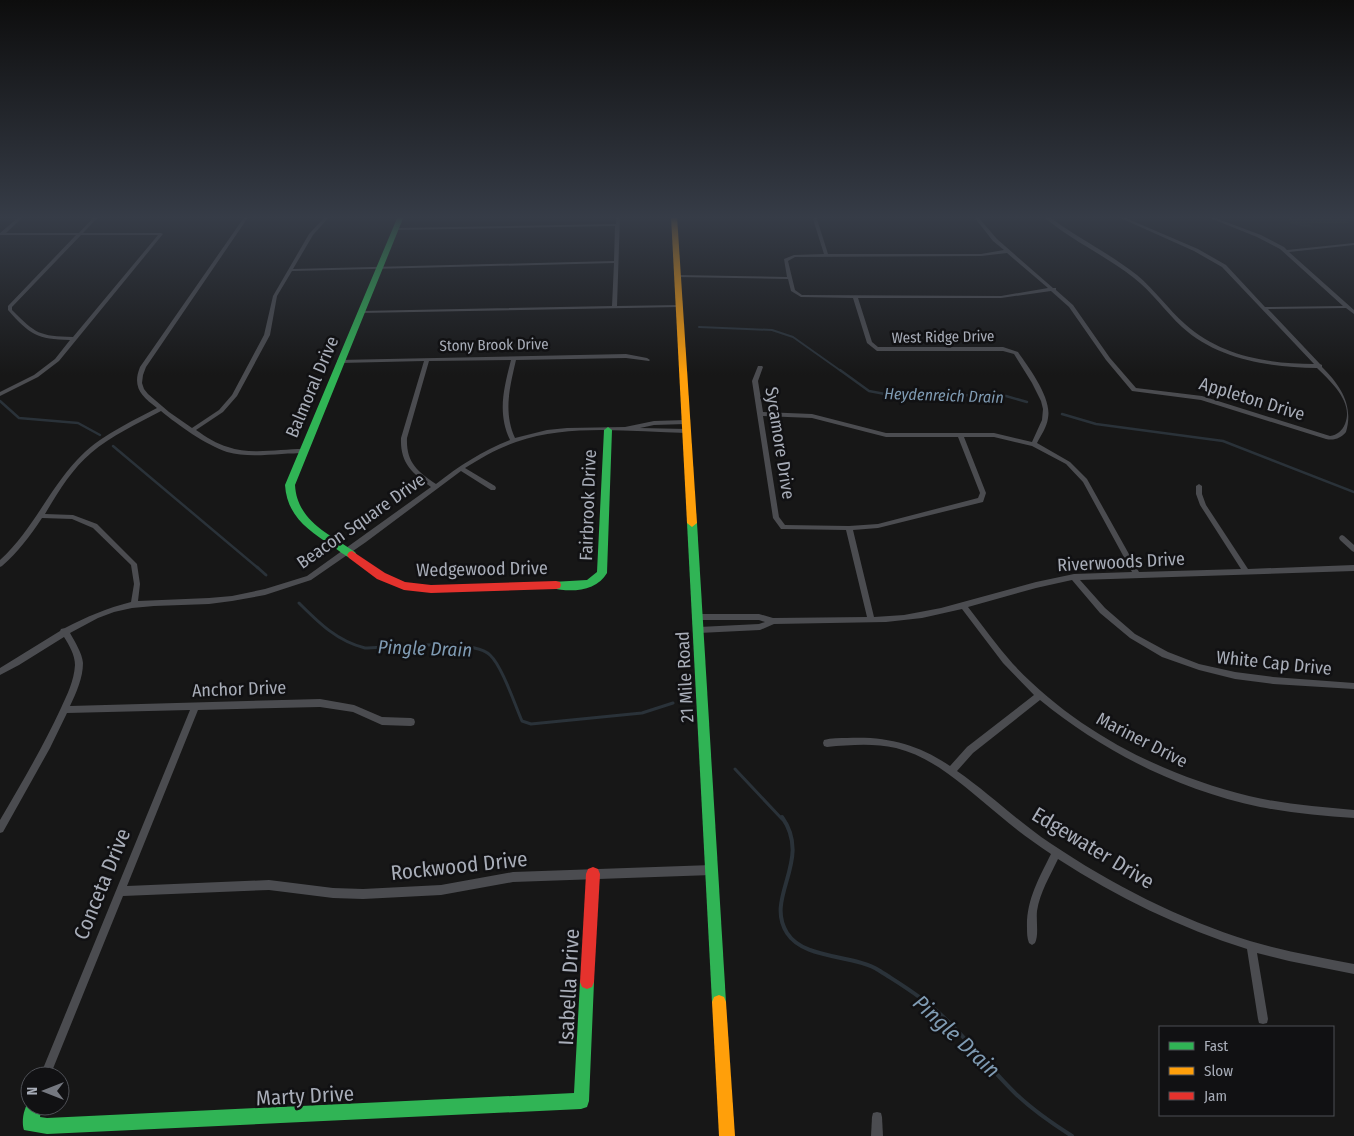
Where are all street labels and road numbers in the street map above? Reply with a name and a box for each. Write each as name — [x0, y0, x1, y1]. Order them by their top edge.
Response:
street label: West Ridge Drive — [891, 327, 995, 347]
street label: Balmoral Drive — [281, 333, 343, 441]
street label: Stony Brook Drive — [439, 335, 549, 355]
street label: Appleton Drive — [1197, 373, 1307, 425]
street label: Sycamore Drive — [760, 385, 800, 501]
street label: Fairbrook Drive — [575, 449, 601, 561]
street label: Beacon Square Drive — [293, 468, 430, 574]
street label: Riverwoods Drive — [1057, 548, 1186, 576]
street label: Wedgewood Drive — [416, 557, 548, 581]
street label: 21 Mile Road — [672, 631, 698, 723]
street label: White Cap Drive — [1215, 646, 1333, 680]
street label: Anchor Drive — [192, 676, 287, 702]
street label: Mariner Drive — [1093, 708, 1191, 772]
street label: Edgewater Drive — [1027, 801, 1159, 895]
street label: Conceta Drive — [68, 825, 136, 943]
street label: Rockwood Drive — [389, 846, 529, 886]
street label: Isabella Drive — [553, 928, 585, 1046]
street label: Marty Drive — [255, 1080, 355, 1112]

